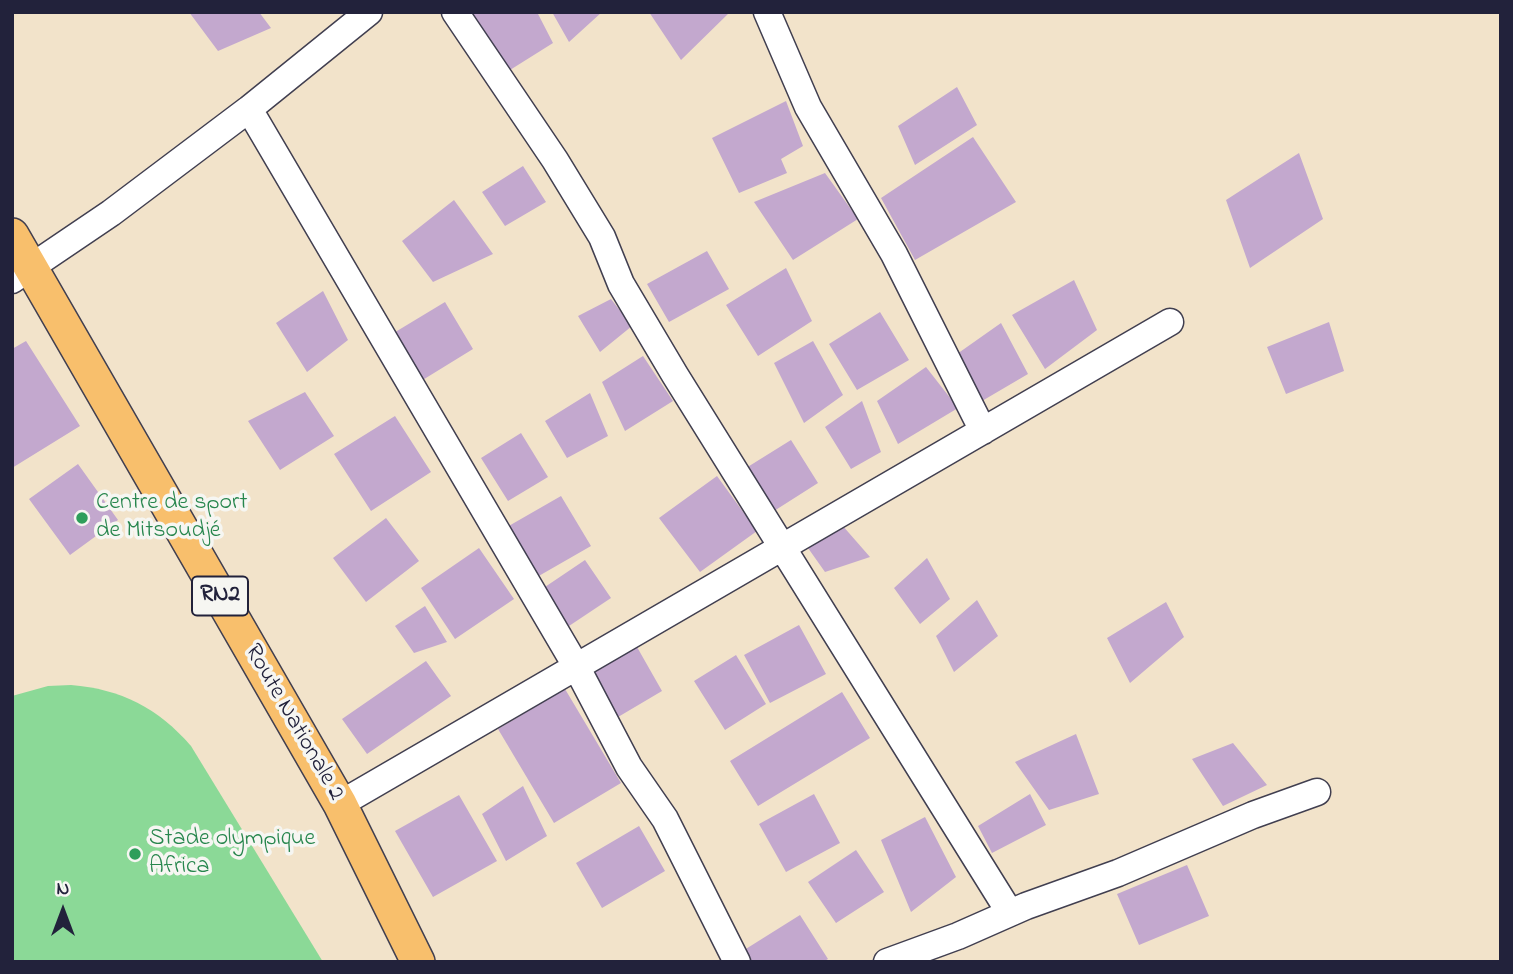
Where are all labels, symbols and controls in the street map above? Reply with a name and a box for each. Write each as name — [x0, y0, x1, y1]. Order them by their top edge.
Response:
place label: Centre de sport de Mitsoudjé — [96, 490, 248, 546]
marker: Centre de sport de Mitsoudjé — [74, 510, 90, 526]
road number: RN2 — [192, 576, 248, 616]
street label: Route Nationale 2 — [237, 640, 349, 806]
place label: Stade olympique Africa — [149, 826, 315, 882]
marker: Stade olympique Africa — [127, 846, 143, 862]
north arrow — [28, 876, 98, 946]
text: N — [57, 876, 69, 903]

